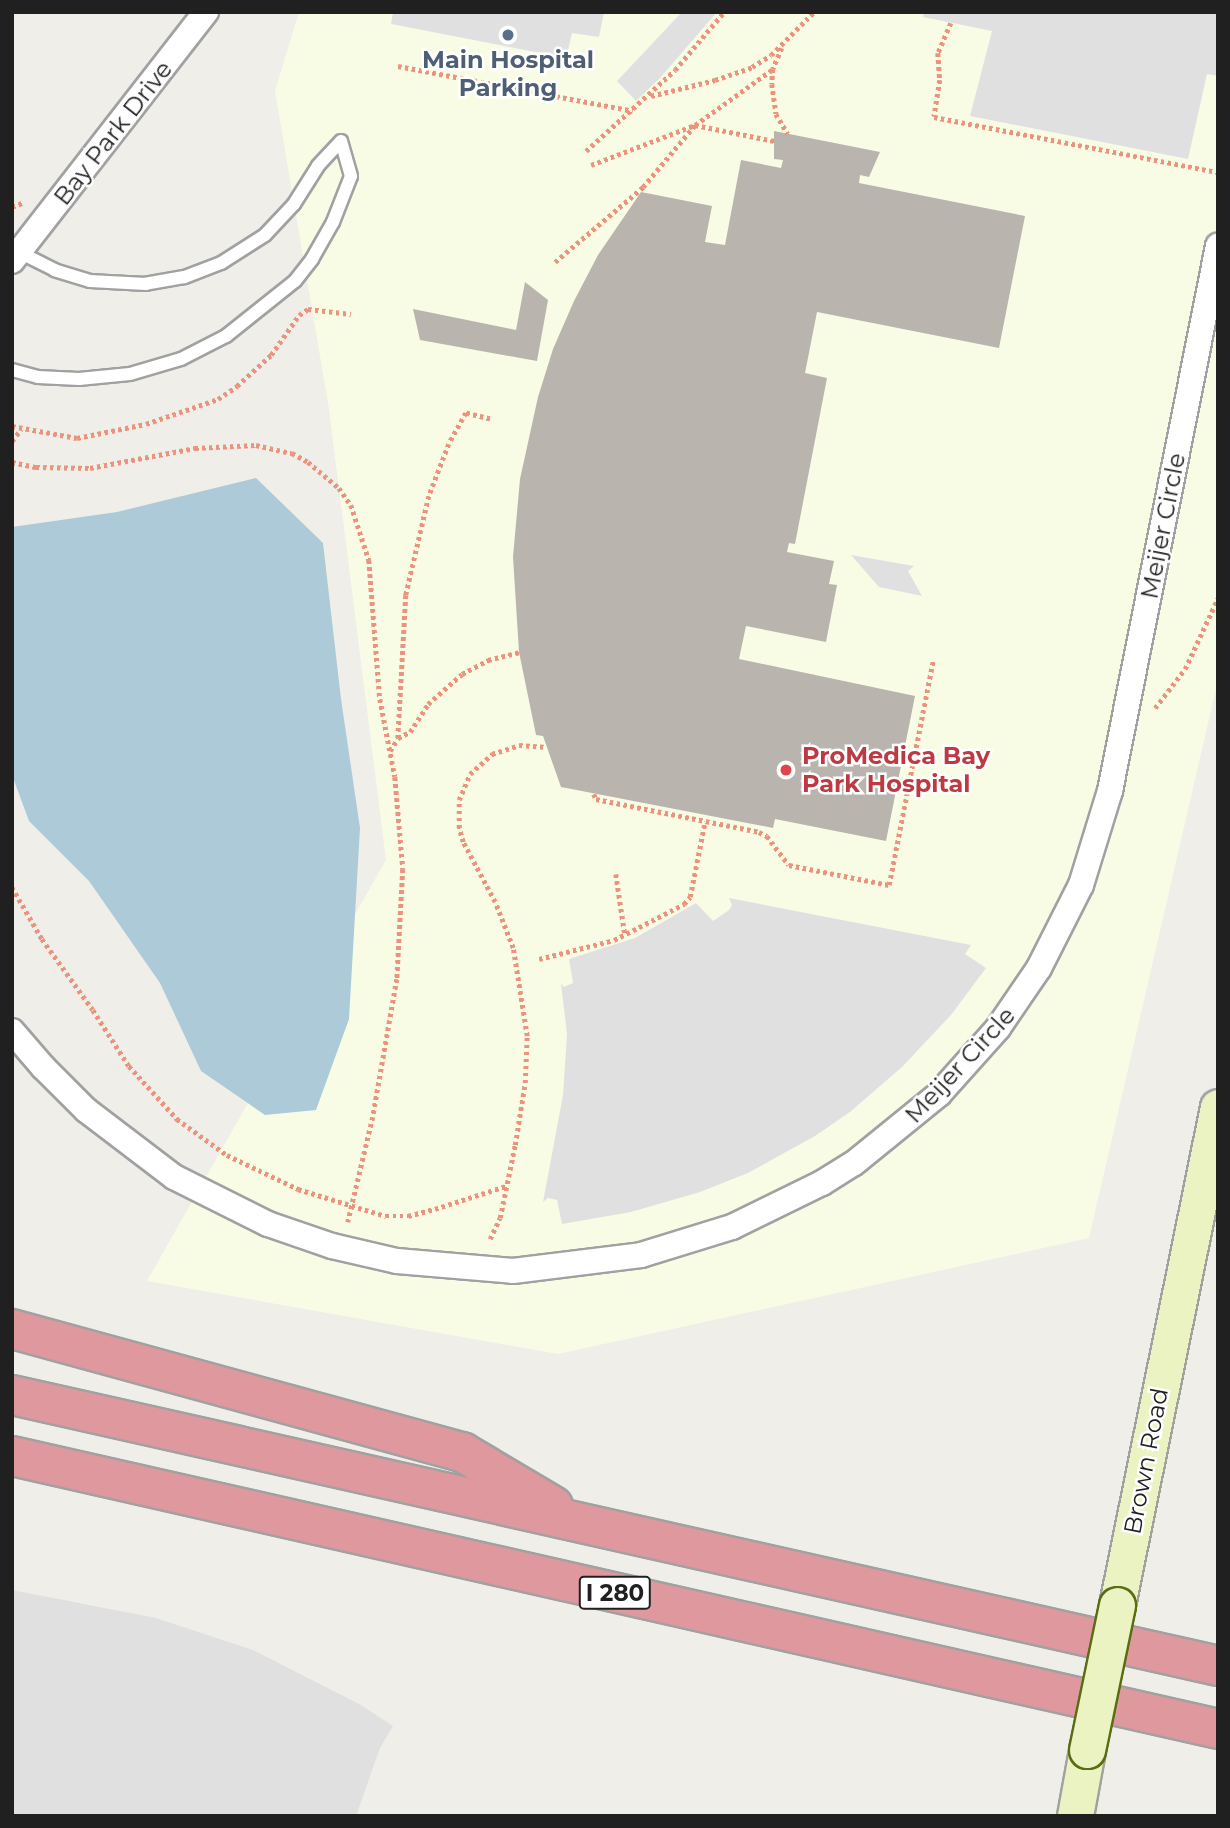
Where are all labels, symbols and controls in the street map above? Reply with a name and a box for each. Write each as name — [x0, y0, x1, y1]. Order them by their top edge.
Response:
marker: Main Hospital Parking — [500, 27, 516, 43]
place label: Main Hospital Parking — [422, 46, 594, 102]
street label: Bay Park Drive — [48, 55, 178, 211]
street label: Meijer Circle — [1135, 451, 1191, 601]
place label: ProMedica Bay Park Hospital — [802, 742, 990, 798]
marker: ProMedica Bay Park Hospital — [776, 760, 796, 780]
street label: Meijer Circle — [899, 1001, 1021, 1129]
street label: Brown Road — [1118, 1385, 1174, 1537]
road number: I 280 — [578, 1574, 652, 1612]

